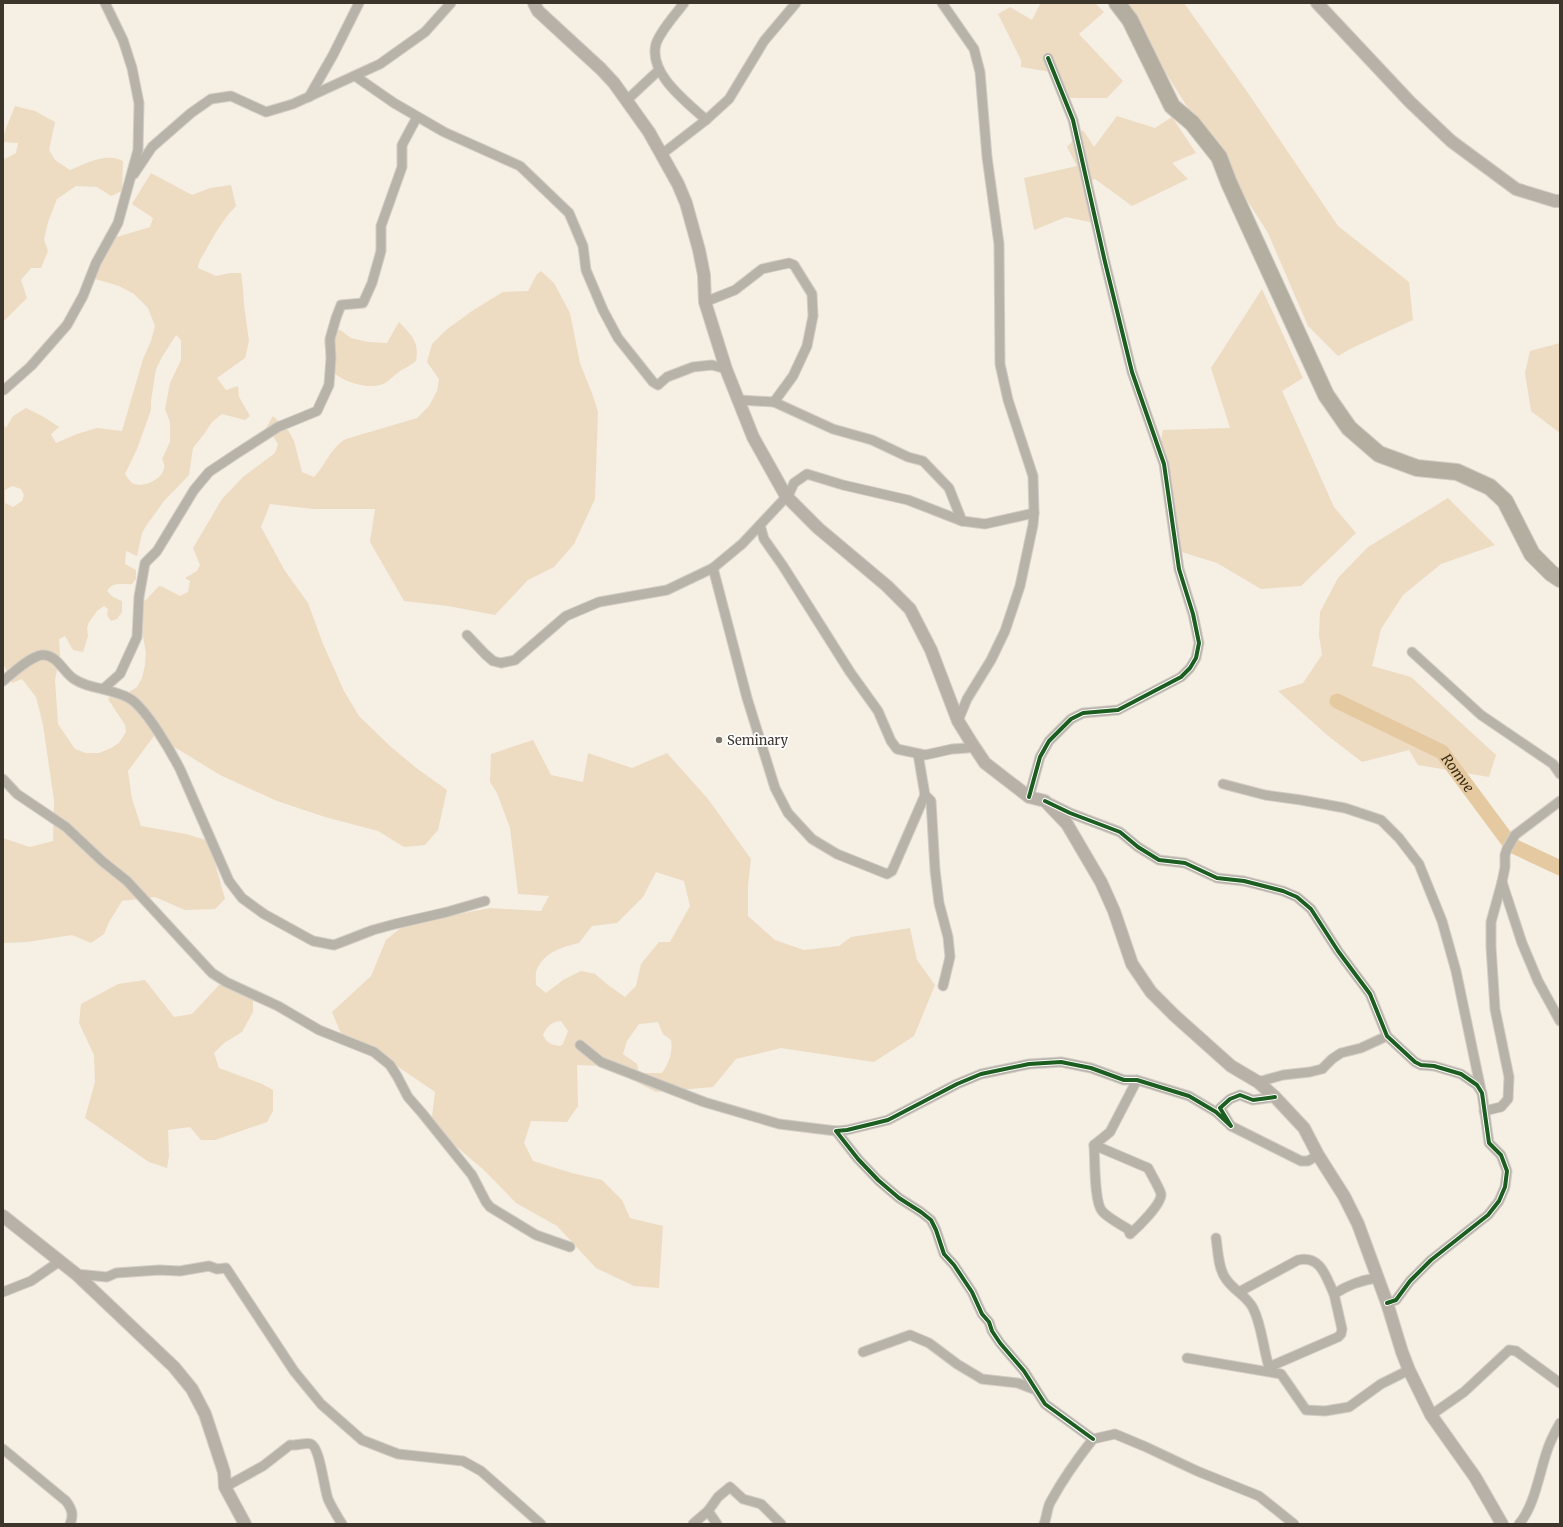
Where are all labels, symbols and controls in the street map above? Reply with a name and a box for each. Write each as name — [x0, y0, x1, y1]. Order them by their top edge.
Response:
place label: Seminary — [727, 732, 788, 749]
marker: Seminary — [714, 735, 724, 745]
water label: Romve — [1437, 750, 1478, 796]

